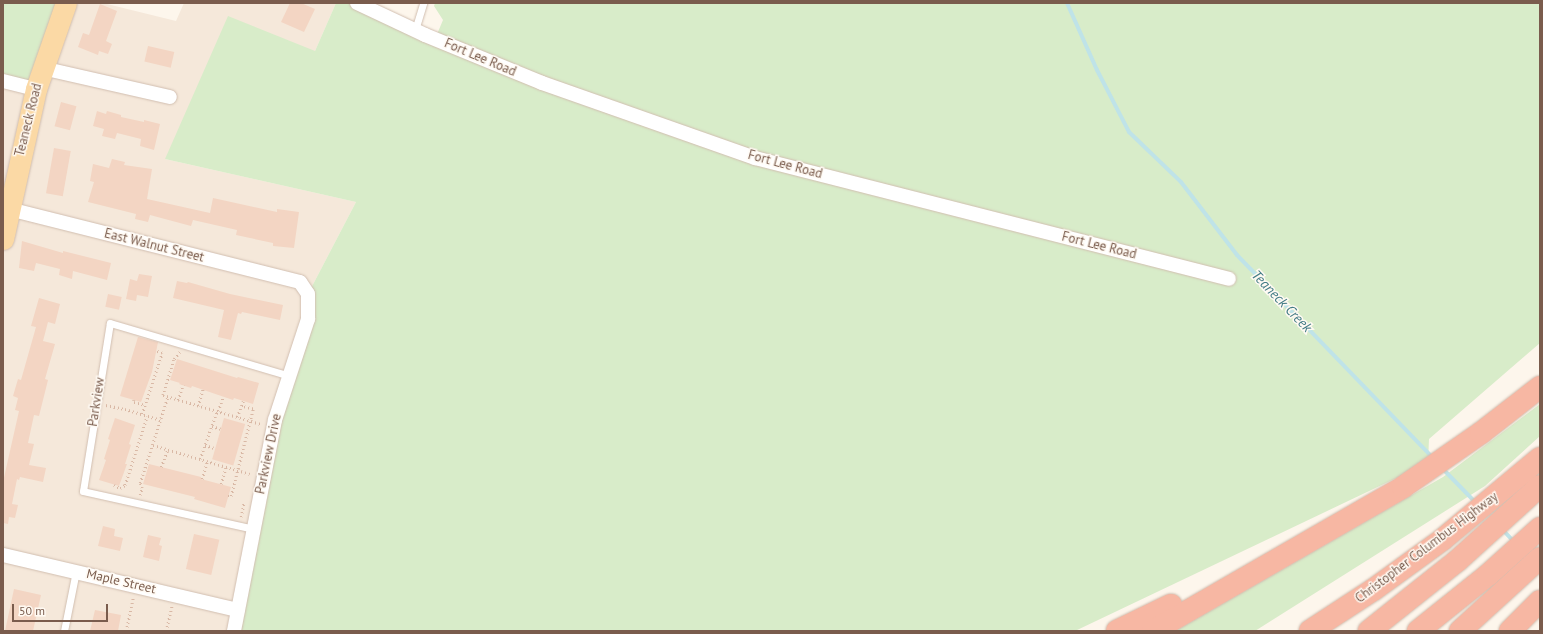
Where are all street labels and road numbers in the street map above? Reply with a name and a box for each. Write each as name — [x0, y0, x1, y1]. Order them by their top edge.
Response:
street label: Fort Lee Road — [442, 36, 518, 80]
street label: Teaneck Road — [12, 82, 46, 158]
street label: Fort Lee Road — [746, 148, 824, 182]
street label: East Walnut Street — [102, 226, 206, 266]
street label: Fort Lee Road — [1060, 229, 1138, 263]
street label: Parkview — [85, 376, 109, 428]
street label: Parkview Drive — [253, 412, 285, 496]
street label: Christopher Columbus Highway — [1353, 489, 1501, 607]
street label: Maple Street — [85, 566, 157, 598]

